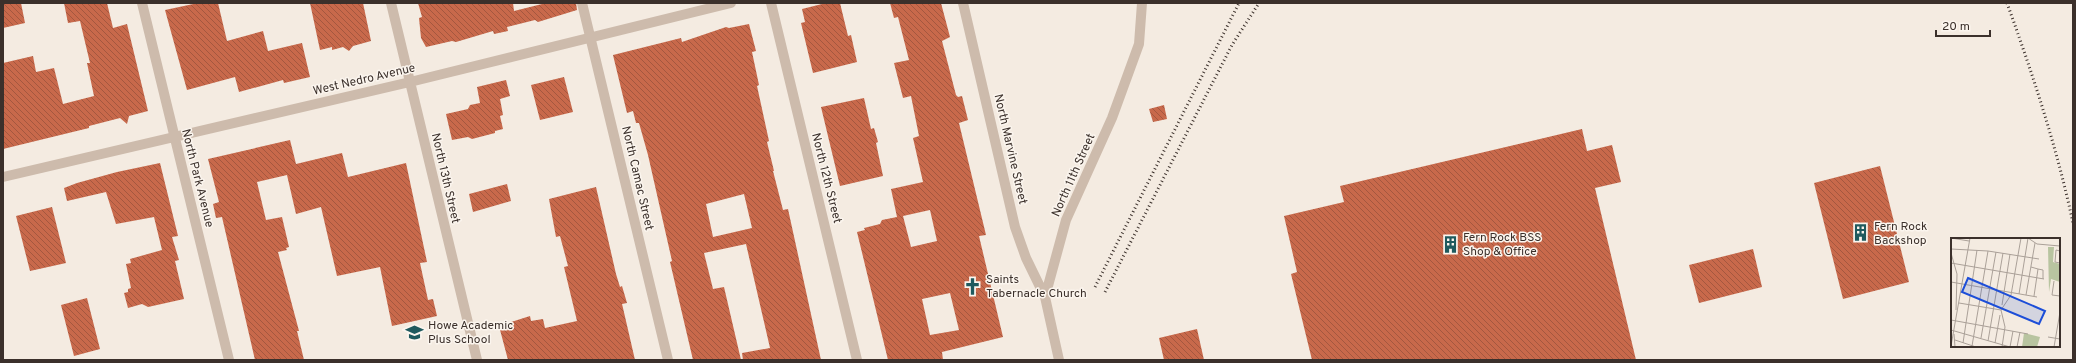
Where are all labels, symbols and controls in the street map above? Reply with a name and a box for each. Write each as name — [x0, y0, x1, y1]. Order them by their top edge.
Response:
scale bar — [1936, 12, 1990, 38]
text: 20 m — [1942, 19, 1970, 35]
street label: West Nedro Avenue — [312, 60, 417, 100]
street label: North Marvine Street — [990, 92, 1031, 206]
street label: North Camac Street — [617, 124, 657, 232]
street label: North Park Avenue — [177, 127, 217, 229]
street label: North 13th Street — [427, 131, 463, 225]
street label: North 12th Street — [807, 131, 845, 225]
street label: North 11th Street — [1048, 131, 1099, 220]
place label: Fern Rock Backshop — [1874, 219, 1927, 249]
building icon: Fern Rock Backshop — [1851, 223, 1871, 243]
place label: Fern Rock BSS Shop & Office — [1463, 230, 1542, 260]
building icon: Fern Rock BSS Shop & Office — [1440, 234, 1460, 254]
inset map — [1951, 238, 2060, 347]
place label: Saints Tabernacle Church — [986, 272, 1087, 302]
church icon: Saints Tabernacle Church — [963, 276, 983, 296]
place label: Howe Academic Plus School — [428, 318, 513, 348]
school or university icon: Howe Academic Plus School — [405, 322, 425, 342]

